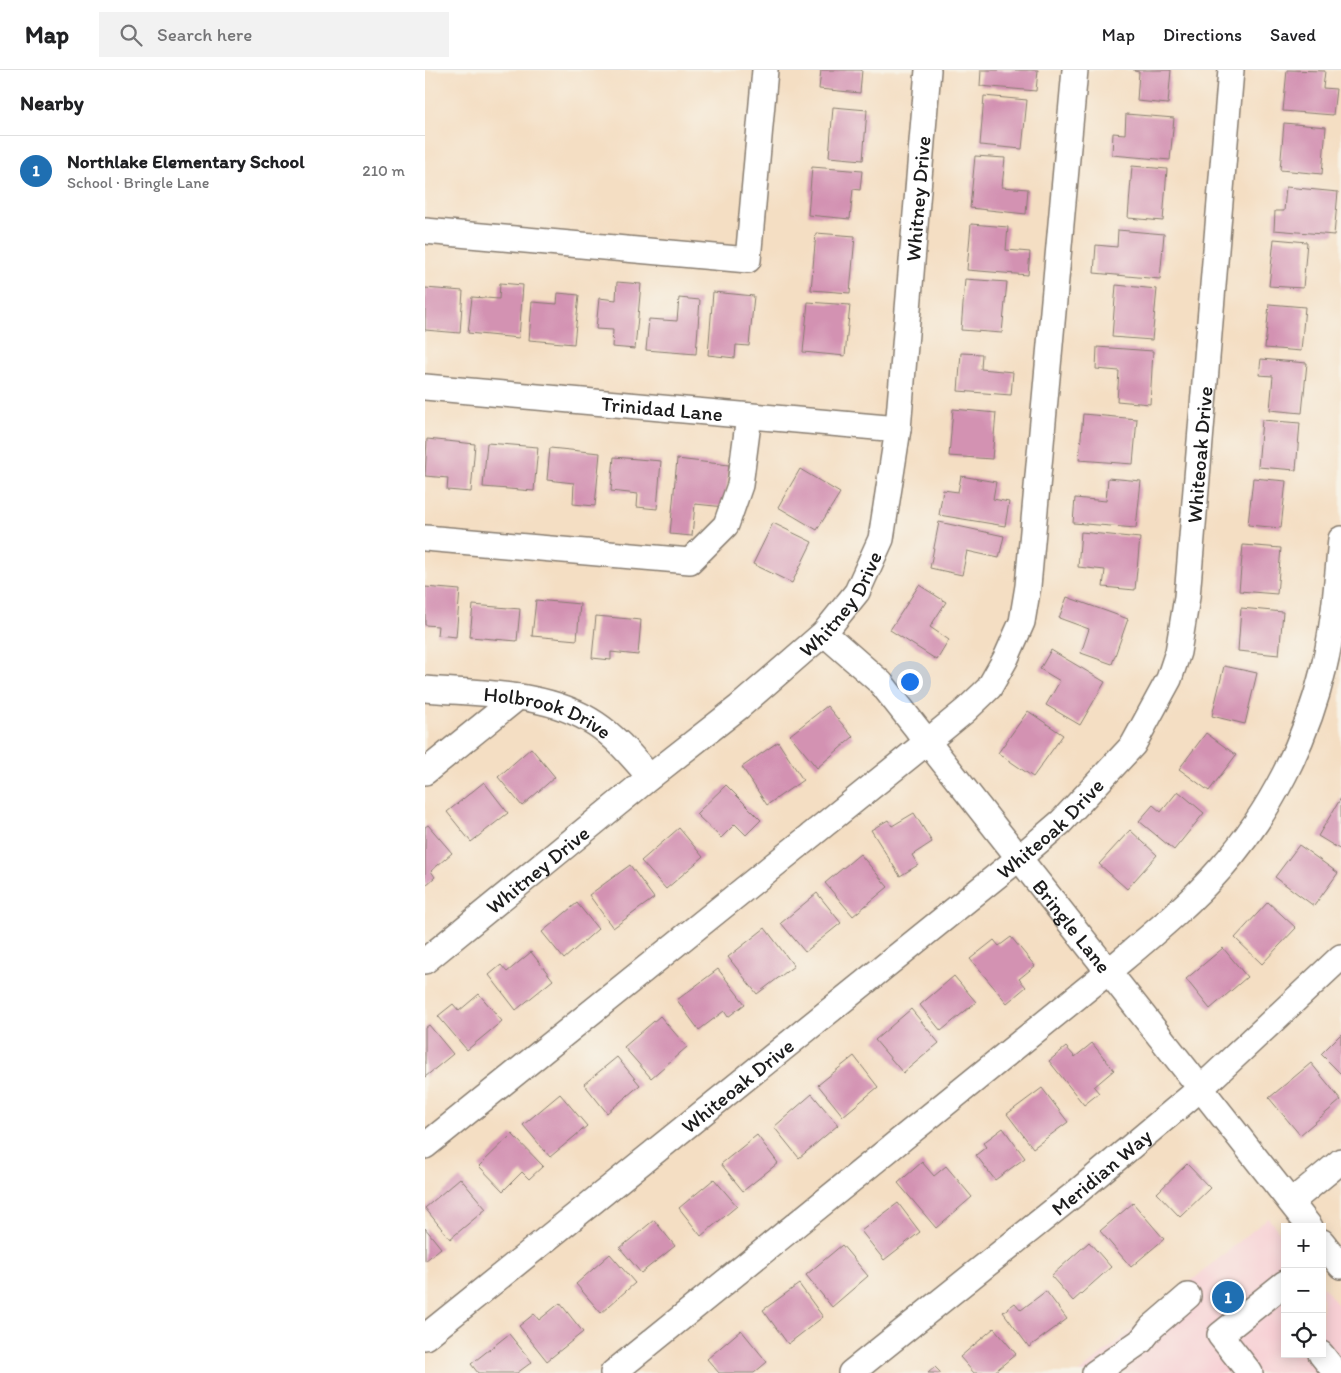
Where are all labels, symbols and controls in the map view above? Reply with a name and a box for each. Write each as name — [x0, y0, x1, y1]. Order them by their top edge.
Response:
search box — [99, 12, 449, 57]
text: Map — [25, 20, 69, 49]
icon: search — [117, 21, 145, 49]
text: Search here — [157, 23, 252, 46]
text: Map — [1102, 24, 1135, 46]
text: Directions — [1163, 24, 1242, 46]
text: Saved — [1270, 24, 1316, 46]
text: Nearby — [20, 90, 84, 115]
street label: Whitney Drive — [900, 135, 935, 262]
text: Northlake Elementary School — [67, 150, 305, 173]
text: 1 — [32, 161, 40, 180]
text: 210 m — [362, 161, 405, 180]
text: School · Bringle Lane — [67, 173, 209, 192]
street label: Whiteoak Drive — [1181, 385, 1217, 524]
street label: Trinidad Lane — [600, 390, 724, 426]
street label: Whitney Drive — [793, 547, 886, 662]
your location — [897, 669, 923, 695]
street label: Holbrook Drive — [483, 680, 617, 744]
street label: Whiteoak Drive — [991, 772, 1109, 884]
street label: Whitney Drive — [481, 820, 594, 919]
street label: Bringle Lane — [1028, 874, 1117, 978]
street label: Whiteoak Drive — [676, 1032, 798, 1138]
street label: Meridian Way — [1046, 1123, 1156, 1220]
map controls — [1281, 1223, 1326, 1358]
button: + — [1281, 1223, 1326, 1268]
button: − — [1281, 1268, 1326, 1313]
pin: 1 — [1212, 1278, 1244, 1316]
button: locate — [1281, 1313, 1326, 1358]

